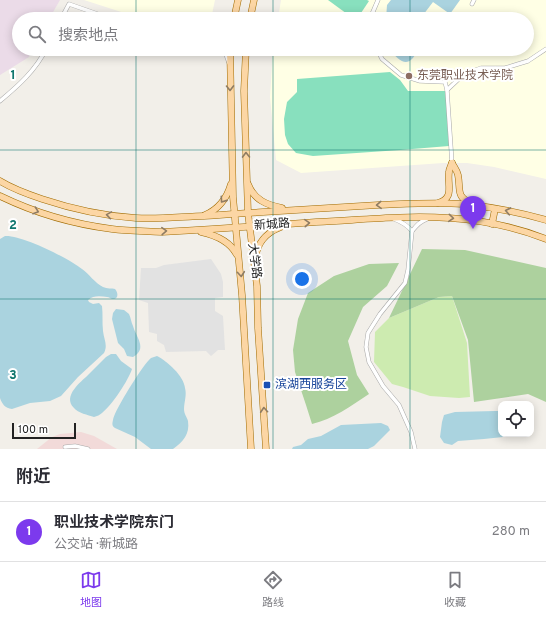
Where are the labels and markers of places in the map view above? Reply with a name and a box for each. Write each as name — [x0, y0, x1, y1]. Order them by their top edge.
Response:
place label: 东莞职业技术学院 — [417, 68, 513, 84]
marker: 东莞职业技术学院 — [404, 71, 414, 81]
pin: 1 — [460, 196, 486, 229]
place label: 滨湖西服务区 — [275, 377, 347, 393]
marker: 滨湖西服务区 — [262, 380, 272, 390]

